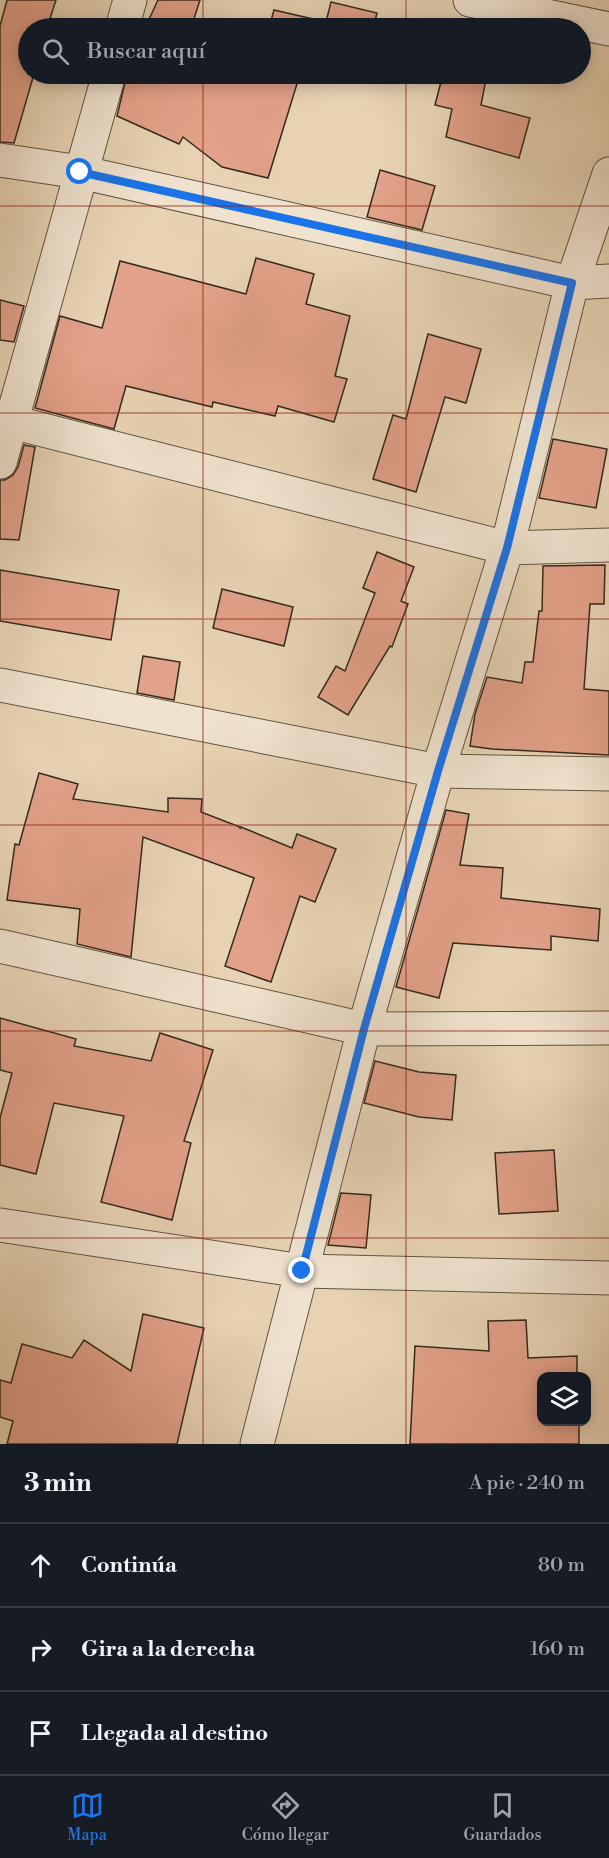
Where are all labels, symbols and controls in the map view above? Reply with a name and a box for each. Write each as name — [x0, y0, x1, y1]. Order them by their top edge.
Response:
search box — [18, 18, 591, 84]
icon: search — [39, 35, 72, 68]
text: Buscar aquí — [87, 38, 205, 65]
route start — [66, 158, 92, 184]
route end — [288, 1257, 314, 1283]
map controls — [537, 1372, 591, 1426]
button: layers — [537, 1372, 591, 1426]
text: 3 min — [24, 1467, 92, 1499]
text: A pie · 240 m — [469, 1471, 585, 1496]
icon: ahead — [24, 1549, 57, 1582]
text: Continúa — [81, 1552, 177, 1579]
text: 80 m — [538, 1553, 585, 1578]
icon: right — [24, 1633, 57, 1666]
text: Gira a la derecha — [81, 1636, 255, 1663]
text: 160 m — [530, 1637, 585, 1662]
icon: arrive — [24, 1717, 57, 1750]
text: Llegada al destino — [81, 1720, 268, 1747]
tab: Mapa — [67, 1789, 107, 1845]
tab: Cómo llegar — [242, 1789, 329, 1845]
tab: Guardados — [464, 1789, 542, 1845]

